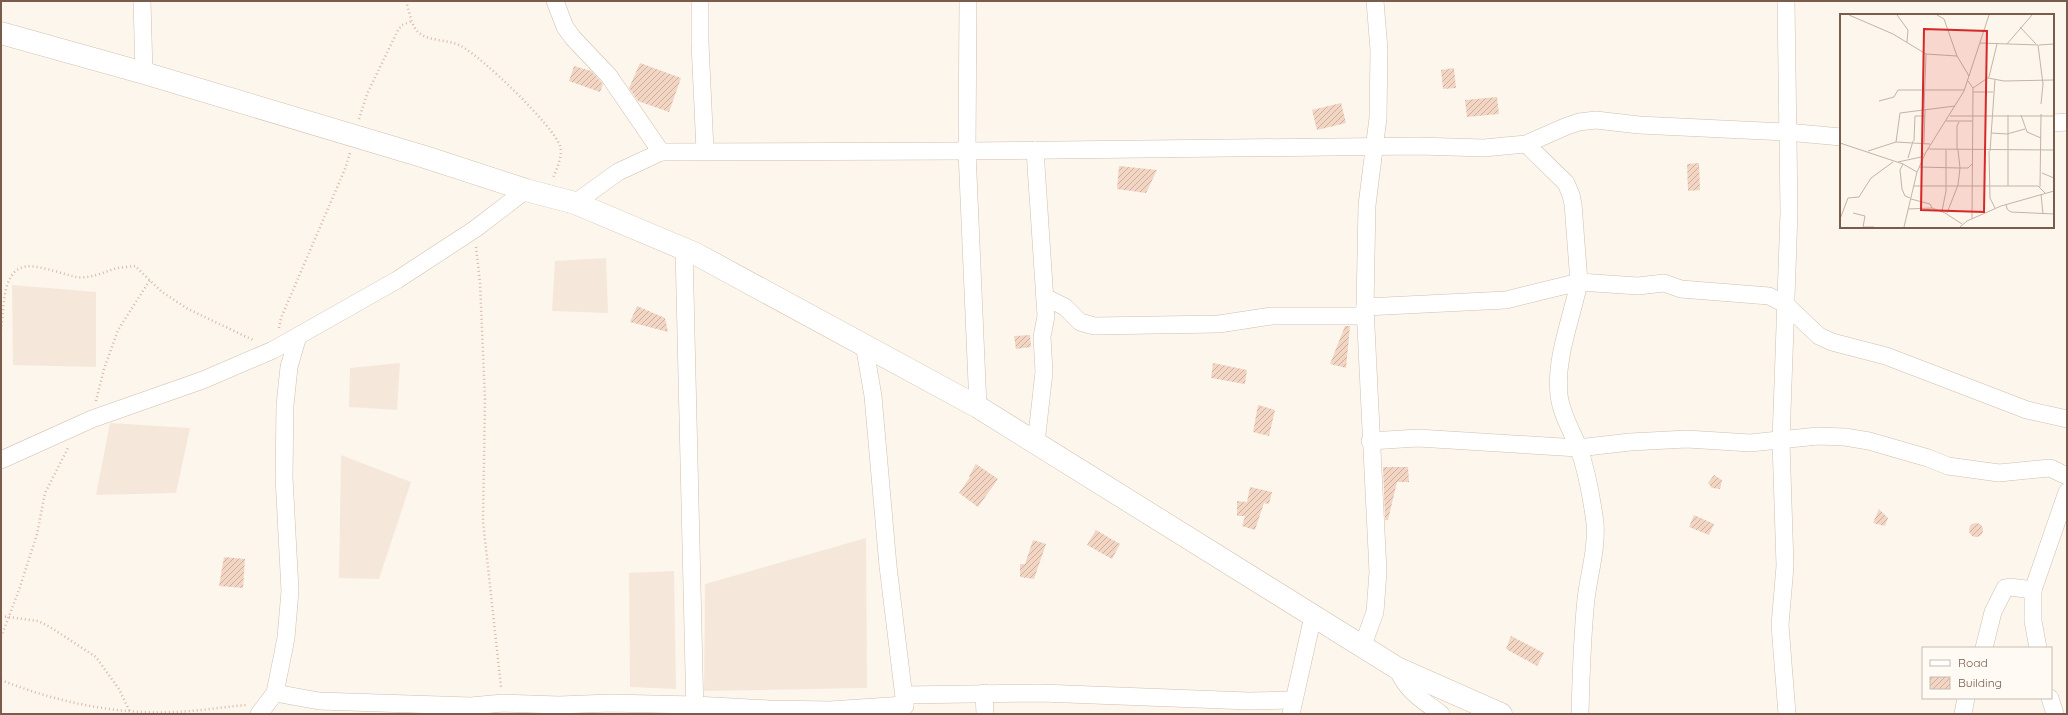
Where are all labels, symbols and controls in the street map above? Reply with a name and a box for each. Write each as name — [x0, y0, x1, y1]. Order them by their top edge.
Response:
inset map — [1840, 14, 2054, 228]
legend — [1922, 647, 2052, 699]
text: Road — [1958, 655, 1988, 670]
text: Building — [1958, 675, 2002, 690]

